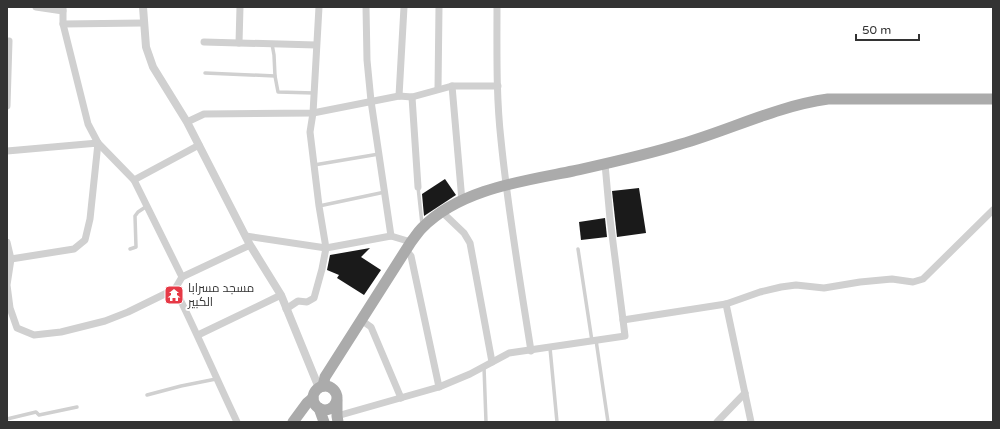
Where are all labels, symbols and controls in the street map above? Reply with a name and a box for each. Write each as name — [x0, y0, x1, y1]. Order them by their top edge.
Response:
scale bar — [856, 16, 919, 42]
text: 50 m — [862, 23, 891, 37]
place label: مسجد مسرابا الكبير — [187, 281, 254, 309]
temple icon: مسجد مسرابا الكبير — [163, 284, 185, 306]

